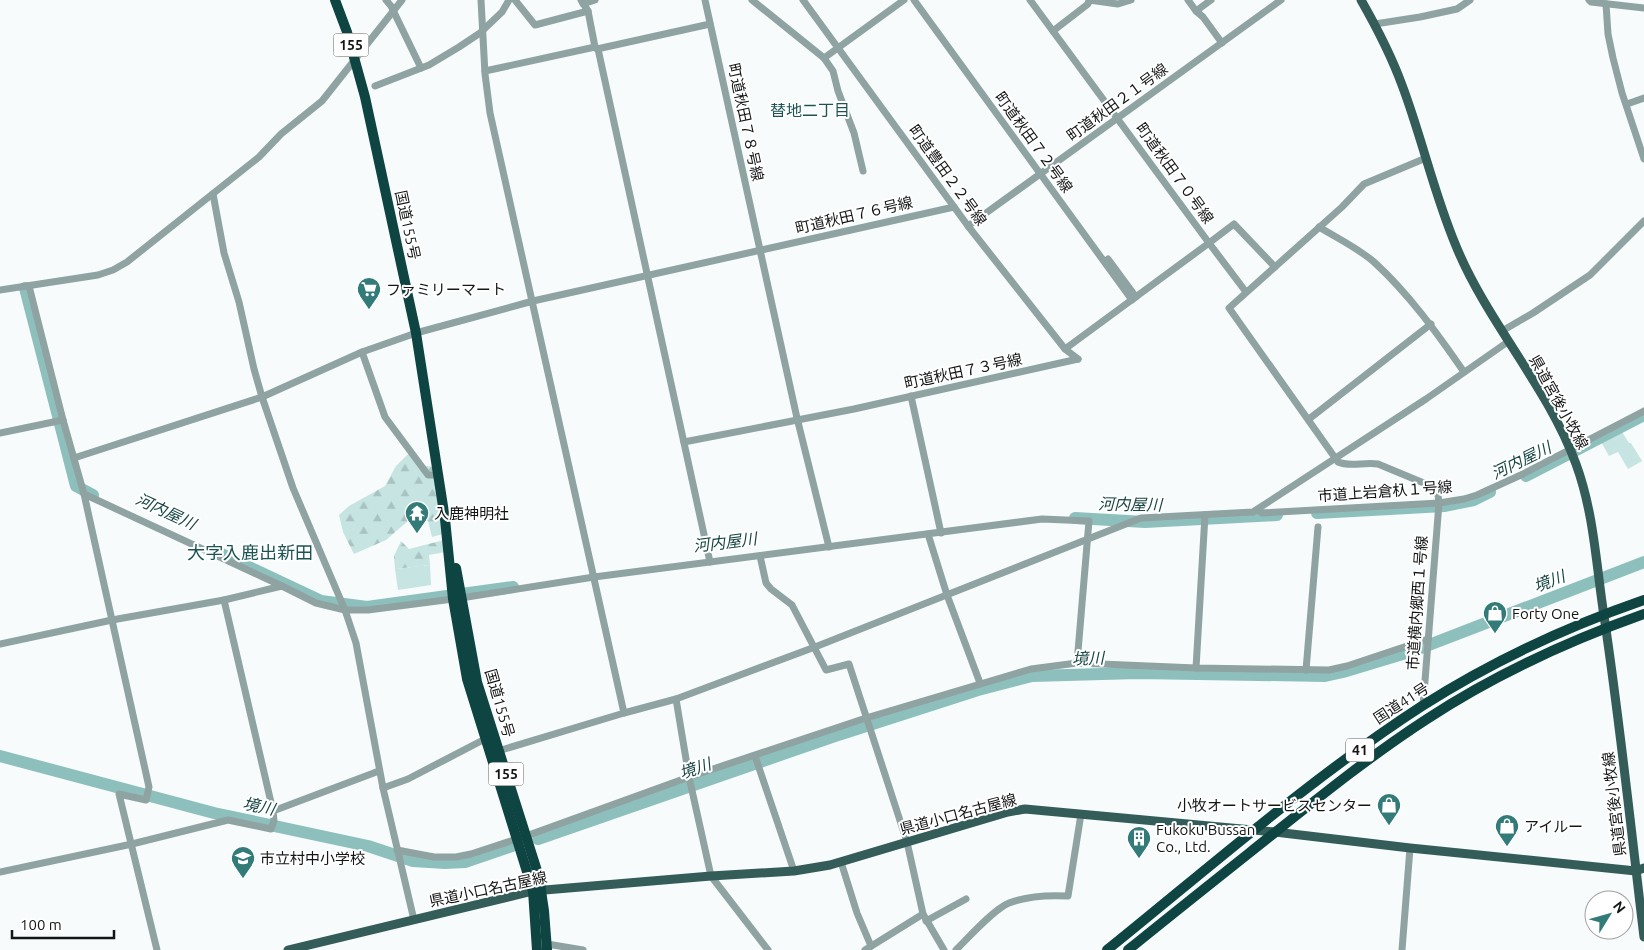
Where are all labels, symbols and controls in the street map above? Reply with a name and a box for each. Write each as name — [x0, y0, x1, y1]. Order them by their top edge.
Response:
road number: 155 — [334, 34, 368, 56]
street label: 町道秋田２１号線 — [1063, 60, 1171, 144]
street label: 町道秋田７８号線 — [725, 62, 767, 182]
street label: 町道秋田７２号線 — [992, 88, 1076, 196]
district label: 替地二丁目 — [770, 101, 850, 119]
street label: 町道秋田７０号線 — [1133, 119, 1217, 227]
street label: 町道豊田２２号線 — [906, 121, 990, 229]
street label: 国道155号 — [392, 189, 424, 261]
street label: 町道秋田７６号線 — [794, 193, 914, 237]
supermarket icon: ファミリーマート — [356, 276, 382, 310]
place label: ファミリーマート — [386, 281, 506, 298]
street label: 町道秋田７３号線 — [903, 350, 1023, 392]
street label: 県道宮後小牧線 — [1526, 352, 1592, 452]
water label: 河内屋川 — [1488, 437, 1555, 482]
street label: 市道上岩倉杁１号線 — [1317, 478, 1453, 504]
water label: 河内屋川 — [133, 489, 201, 534]
water label: 河内屋川 — [1098, 494, 1164, 514]
temple icon: 入鹿神明社 — [404, 500, 430, 534]
place label: 入鹿神明社 — [434, 505, 509, 522]
water label: 河内屋川 — [692, 529, 760, 555]
street label: 市道横内郷西１号線 — [1404, 535, 1430, 671]
district label: 大字入鹿出新田 — [187, 542, 313, 562]
water label: 境川 — [1531, 566, 1569, 595]
shop icon: Forty One — [1482, 600, 1508, 634]
place label: Forty One — [1512, 605, 1579, 622]
water label: 境川 — [1072, 648, 1106, 668]
street label: 国道155号 — [482, 667, 518, 739]
street label: 国道41号 — [1370, 679, 1432, 727]
road number: 41 — [1346, 738, 1374, 762]
street label: 県道宮後小牧線 — [1599, 751, 1629, 857]
water label: 境川 — [677, 754, 715, 782]
road number: 155 — [488, 762, 524, 786]
street label: 県道小口名古屋線 — [898, 790, 1018, 838]
shop icon: 小牧オートサービスセンター — [1376, 792, 1402, 826]
water label: 境川 — [241, 794, 278, 819]
place label: 小牧オートサービスセンター — [1177, 797, 1372, 814]
shop icon: アイルー — [1494, 813, 1520, 847]
place label: アイルー — [1524, 818, 1583, 835]
place label: Fukoku Bussan Co., Ltd. — [1156, 821, 1255, 855]
building icon: Fukoku Bussan Co., Ltd. — [1126, 825, 1152, 859]
school or university icon: 市立村中小学校 — [230, 845, 256, 879]
place label: 市立村中小学校 — [260, 850, 365, 867]
street label: 県道小口名古屋線 — [428, 868, 548, 910]
north arrow — [1584, 890, 1634, 940]
text: N — [1610, 898, 1629, 916]
scale bar — [12, 908, 115, 940]
text: 100 m — [20, 916, 62, 933]

